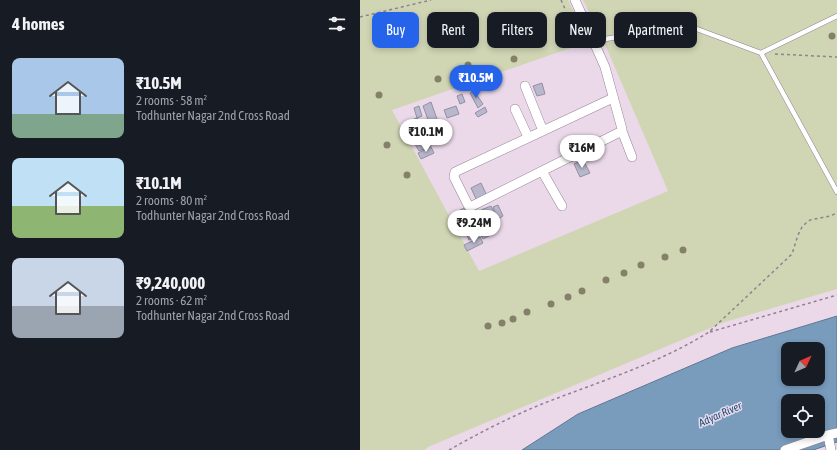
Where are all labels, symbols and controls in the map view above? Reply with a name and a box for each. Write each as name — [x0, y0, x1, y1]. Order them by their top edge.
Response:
chip: Buy — [372, 12, 419, 48]
chip: Rent — [427, 12, 479, 48]
chip: Filters — [487, 12, 547, 48]
chip: New — [555, 12, 606, 48]
chip: Apartment — [614, 12, 697, 48]
icon: filters — [326, 13, 348, 35]
text: 4 homes — [12, 14, 65, 34]
pin: ₹10.5M — [443, 65, 509, 99]
text: ₹10.5M — [459, 70, 493, 85]
text: ₹10.5M — [136, 73, 182, 93]
icon: home — [44, 74, 92, 122]
text: 2 rooms · 58 m² — [136, 93, 207, 108]
text: Todhunter Nagar 2nd Cross Road — [136, 108, 290, 123]
pin: ₹10.1M — [393, 119, 459, 153]
text: ₹10.1M — [409, 124, 443, 139]
pin: ₹16M — [558, 135, 606, 169]
text: ₹16M — [569, 140, 595, 155]
text: ₹10.1M — [136, 173, 182, 193]
icon: home — [44, 174, 92, 222]
text: 2 rooms · 80 m² — [136, 193, 207, 208]
text: Todhunter Nagar 2nd Cross Road — [136, 208, 290, 223]
pin: ₹9.24M — [441, 210, 507, 244]
text: ₹9.24M — [457, 215, 491, 230]
text: ₹9,240,000 — [136, 273, 205, 293]
icon: home — [44, 274, 92, 322]
text: 2 rooms · 62 m² — [136, 293, 207, 308]
text: Todhunter Nagar 2nd Cross Road — [136, 308, 290, 323]
north arrow — [781, 342, 825, 386]
map controls — [781, 342, 825, 438]
button: locate — [781, 394, 825, 438]
water label: Adyar River — [696, 399, 744, 429]

